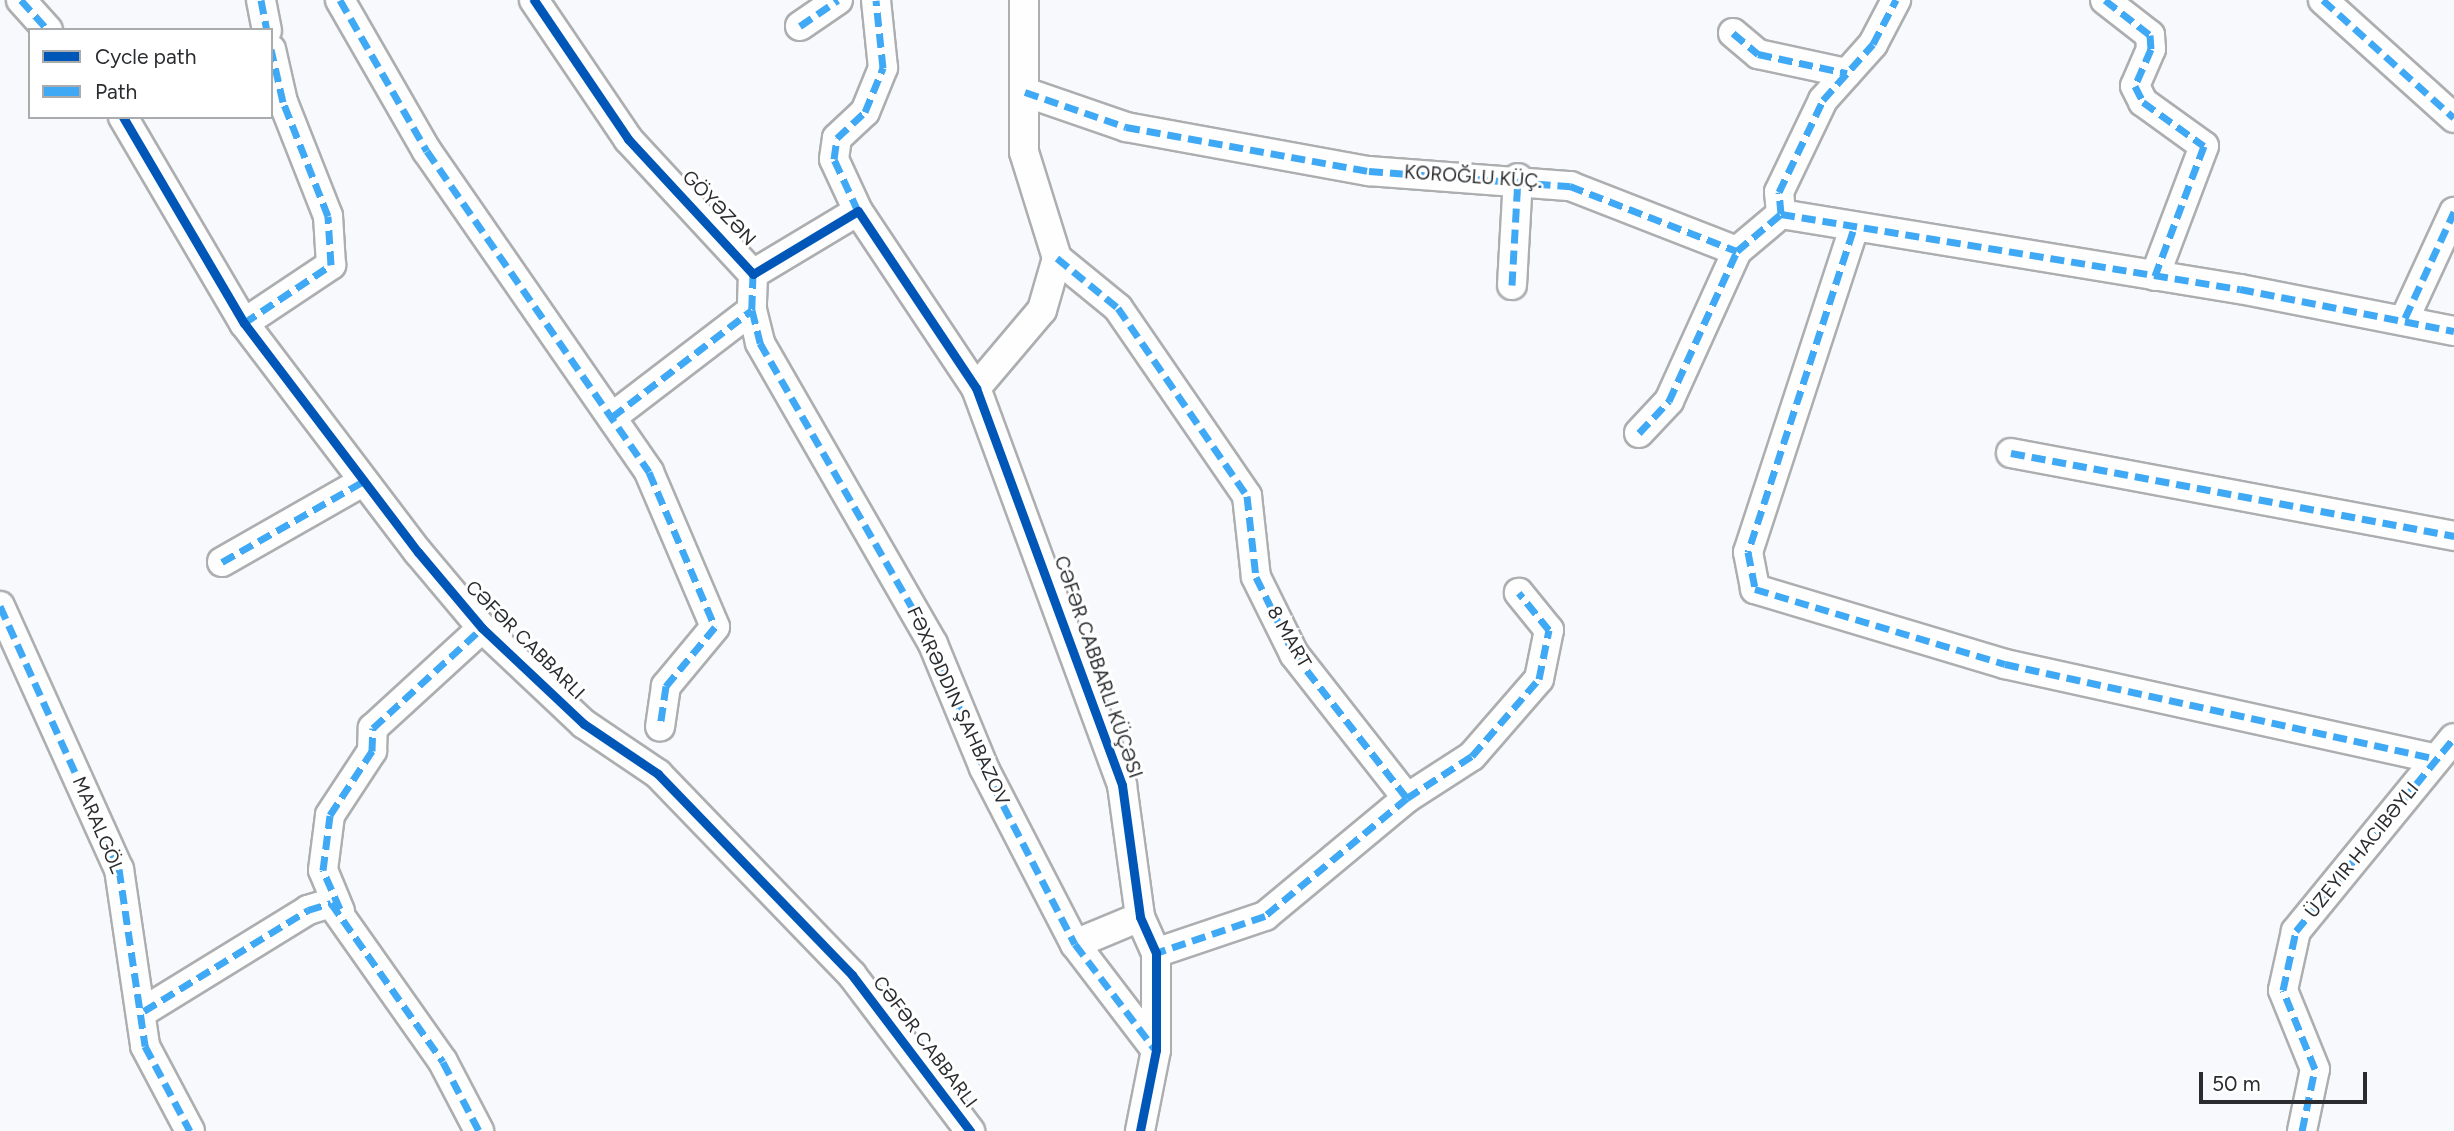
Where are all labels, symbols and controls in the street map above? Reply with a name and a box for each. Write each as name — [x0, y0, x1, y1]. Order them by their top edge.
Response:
legend — [28, 28, 273, 119]
text: Cycle path — [95, 44, 196, 69]
text: Path — [95, 79, 137, 104]
street label: KOROĞLU KÜÇ. — [1403, 161, 1543, 193]
street label: GÖYƏZƏN — [677, 166, 761, 250]
street label: CƏFƏR CABBARLI KÜÇƏSI — [1049, 553, 1147, 781]
street label: CƏFƏR CABBARLI — [461, 576, 589, 704]
street label: 8 MART — [1262, 602, 1316, 672]
street label: FƏXRƏDDIN ŞAHBAZOV — [902, 603, 1014, 809]
street label: MARALGÖL — [67, 773, 129, 877]
street label: ÜZEYIR HACIBƏYLI — [2300, 778, 2424, 922]
street label: CƏFƏR CABBARLI — [868, 972, 982, 1112]
scale bar — [2202, 1058, 2370, 1102]
text: 50 m — [2212, 1071, 2261, 1096]

